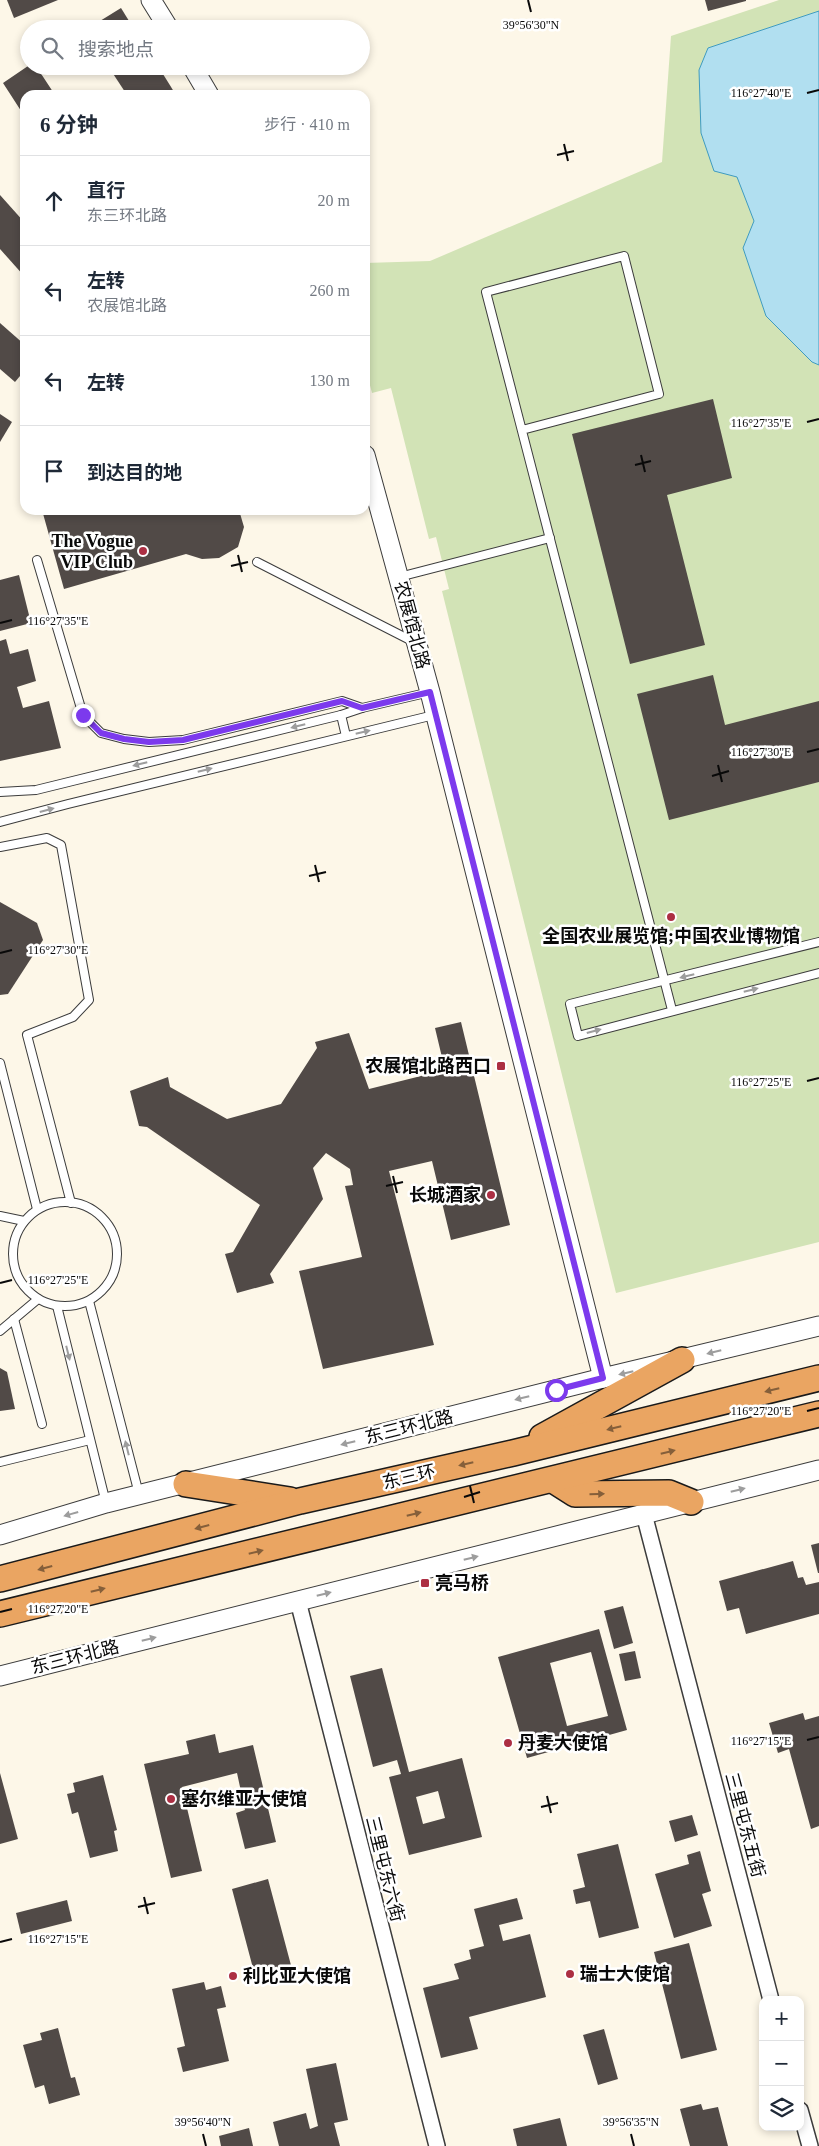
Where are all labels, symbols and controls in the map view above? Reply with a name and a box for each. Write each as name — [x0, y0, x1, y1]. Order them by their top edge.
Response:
text: 39°56'30"N — [503, 18, 560, 32]
search box — [20, 20, 370, 75]
icon: search — [38, 34, 66, 62]
text: 搜索地点 — [78, 39, 154, 60]
text: 116°27'40"E — [731, 86, 791, 100]
text: 6 分钟 — [40, 113, 98, 137]
text: 步行 · 410 m — [264, 116, 350, 133]
text: 直行 — [87, 180, 125, 201]
icon: ahead — [40, 187, 68, 215]
text: 20 m — [318, 192, 350, 209]
text: 东三环北路 — [87, 207, 167, 224]
text: 左转 — [87, 270, 125, 291]
icon: left — [40, 277, 68, 305]
text: 260 m — [310, 282, 350, 299]
text: 农展馆北路 — [87, 297, 167, 314]
icon: left — [40, 367, 68, 395]
text: 左转 — [87, 372, 125, 393]
text: 130 m — [310, 372, 350, 389]
text: 116°27'35"E — [731, 416, 791, 430]
icon: arrive — [40, 457, 68, 485]
text: 到达目的地 — [87, 462, 182, 483]
place label: The Vogue VIP Club — [51, 531, 133, 572]
marker: The Vogue VIP Club — [137, 545, 149, 557]
street label: 农展馆北路 — [391, 579, 433, 671]
text: 116°27'35"E — [28, 614, 88, 628]
route end — [72, 704, 95, 727]
one-way arrow — [290, 722, 305, 730]
one-way arrow — [355, 728, 370, 736]
text: 116°27'30"E — [731, 745, 791, 759]
one-way arrow — [132, 760, 147, 768]
one-way arrow — [197, 766, 212, 774]
one-way arrow — [40, 805, 55, 813]
marker: 全国农业展览馆;中国农业博物馆 — [665, 911, 677, 923]
place label: 全国农业展览馆;中国农业博物馆 — [542, 926, 800, 946]
text: 116°27'30"E — [28, 943, 88, 957]
one-way arrow — [679, 972, 695, 980]
one-way arrow — [743, 986, 758, 994]
one-way arrow — [586, 1027, 601, 1035]
place label: 农展馆北路西口 — [365, 1056, 491, 1076]
marker: 农展馆北路西口 — [495, 1060, 507, 1072]
text: 116°27'25"E — [731, 1075, 791, 1089]
place label: 长城酒家 — [409, 1185, 481, 1205]
marker: 长城酒家 — [485, 1189, 497, 1201]
text: 116°27'25"E — [28, 1273, 88, 1287]
one-way arrow — [65, 1346, 73, 1361]
one-way arrow — [706, 1348, 721, 1356]
one-way arrow — [618, 1369, 633, 1377]
route start — [545, 1379, 568, 1402]
one-way arrow — [764, 1386, 779, 1394]
one-way arrow — [515, 1395, 530, 1403]
text: 116°27'20"E — [731, 1404, 791, 1418]
street label: 东三环北路 — [363, 1406, 455, 1448]
one-way arrow — [606, 1425, 621, 1433]
one-way arrow — [340, 1439, 355, 1447]
one-way arrow — [123, 1441, 131, 1456]
one-way arrow — [661, 1447, 676, 1455]
one-way arrow — [458, 1460, 473, 1468]
street label: 东三环 — [380, 1461, 438, 1493]
one-way arrow — [731, 1486, 746, 1494]
one-way arrow — [590, 1489, 606, 1497]
one-way arrow — [64, 1510, 79, 1518]
one-way arrow — [407, 1510, 422, 1518]
one-way arrow — [195, 1523, 210, 1531]
one-way arrow — [249, 1548, 264, 1556]
one-way arrow — [463, 1553, 478, 1561]
one-way arrow — [38, 1564, 53, 1572]
place label: 亮马桥 — [435, 1573, 489, 1593]
marker: 亮马桥 — [419, 1577, 431, 1589]
one-way arrow — [91, 1586, 106, 1594]
one-way arrow — [316, 1590, 331, 1598]
text: 116°27'20"E — [28, 1602, 88, 1616]
one-way arrow — [142, 1634, 157, 1642]
street label: 东三环北路 — [29, 1636, 121, 1678]
place label: 丹麦大使馆 — [518, 1733, 608, 1753]
text: 116°27'15"E — [731, 1734, 791, 1748]
marker: 丹麦大使馆 — [502, 1737, 514, 1749]
street label: 三里屯东五街 — [721, 1770, 769, 1880]
place label: 塞尔维亚大使馆 — [181, 1788, 307, 1809]
marker: 塞尔维亚大使馆 — [165, 1793, 177, 1805]
street label: 三里屯东六街 — [362, 1814, 408, 1924]
text: 116°27'15"E — [28, 1932, 88, 1946]
place label: 瑞士大使馆 — [580, 1964, 670, 1984]
place label: 利比亚大使馆 — [243, 1966, 351, 1986]
marker: 瑞士大使馆 — [564, 1968, 576, 1980]
marker: 利比亚大使馆 — [227, 1970, 239, 1982]
map controls — [759, 1996, 804, 2131]
button: + — [759, 1996, 804, 2041]
button: − — [759, 2041, 804, 2086]
button: layers — [759, 2086, 804, 2131]
text: 39°56'40"N — [175, 2115, 232, 2129]
text: 39°56'35"N — [603, 2115, 660, 2129]

